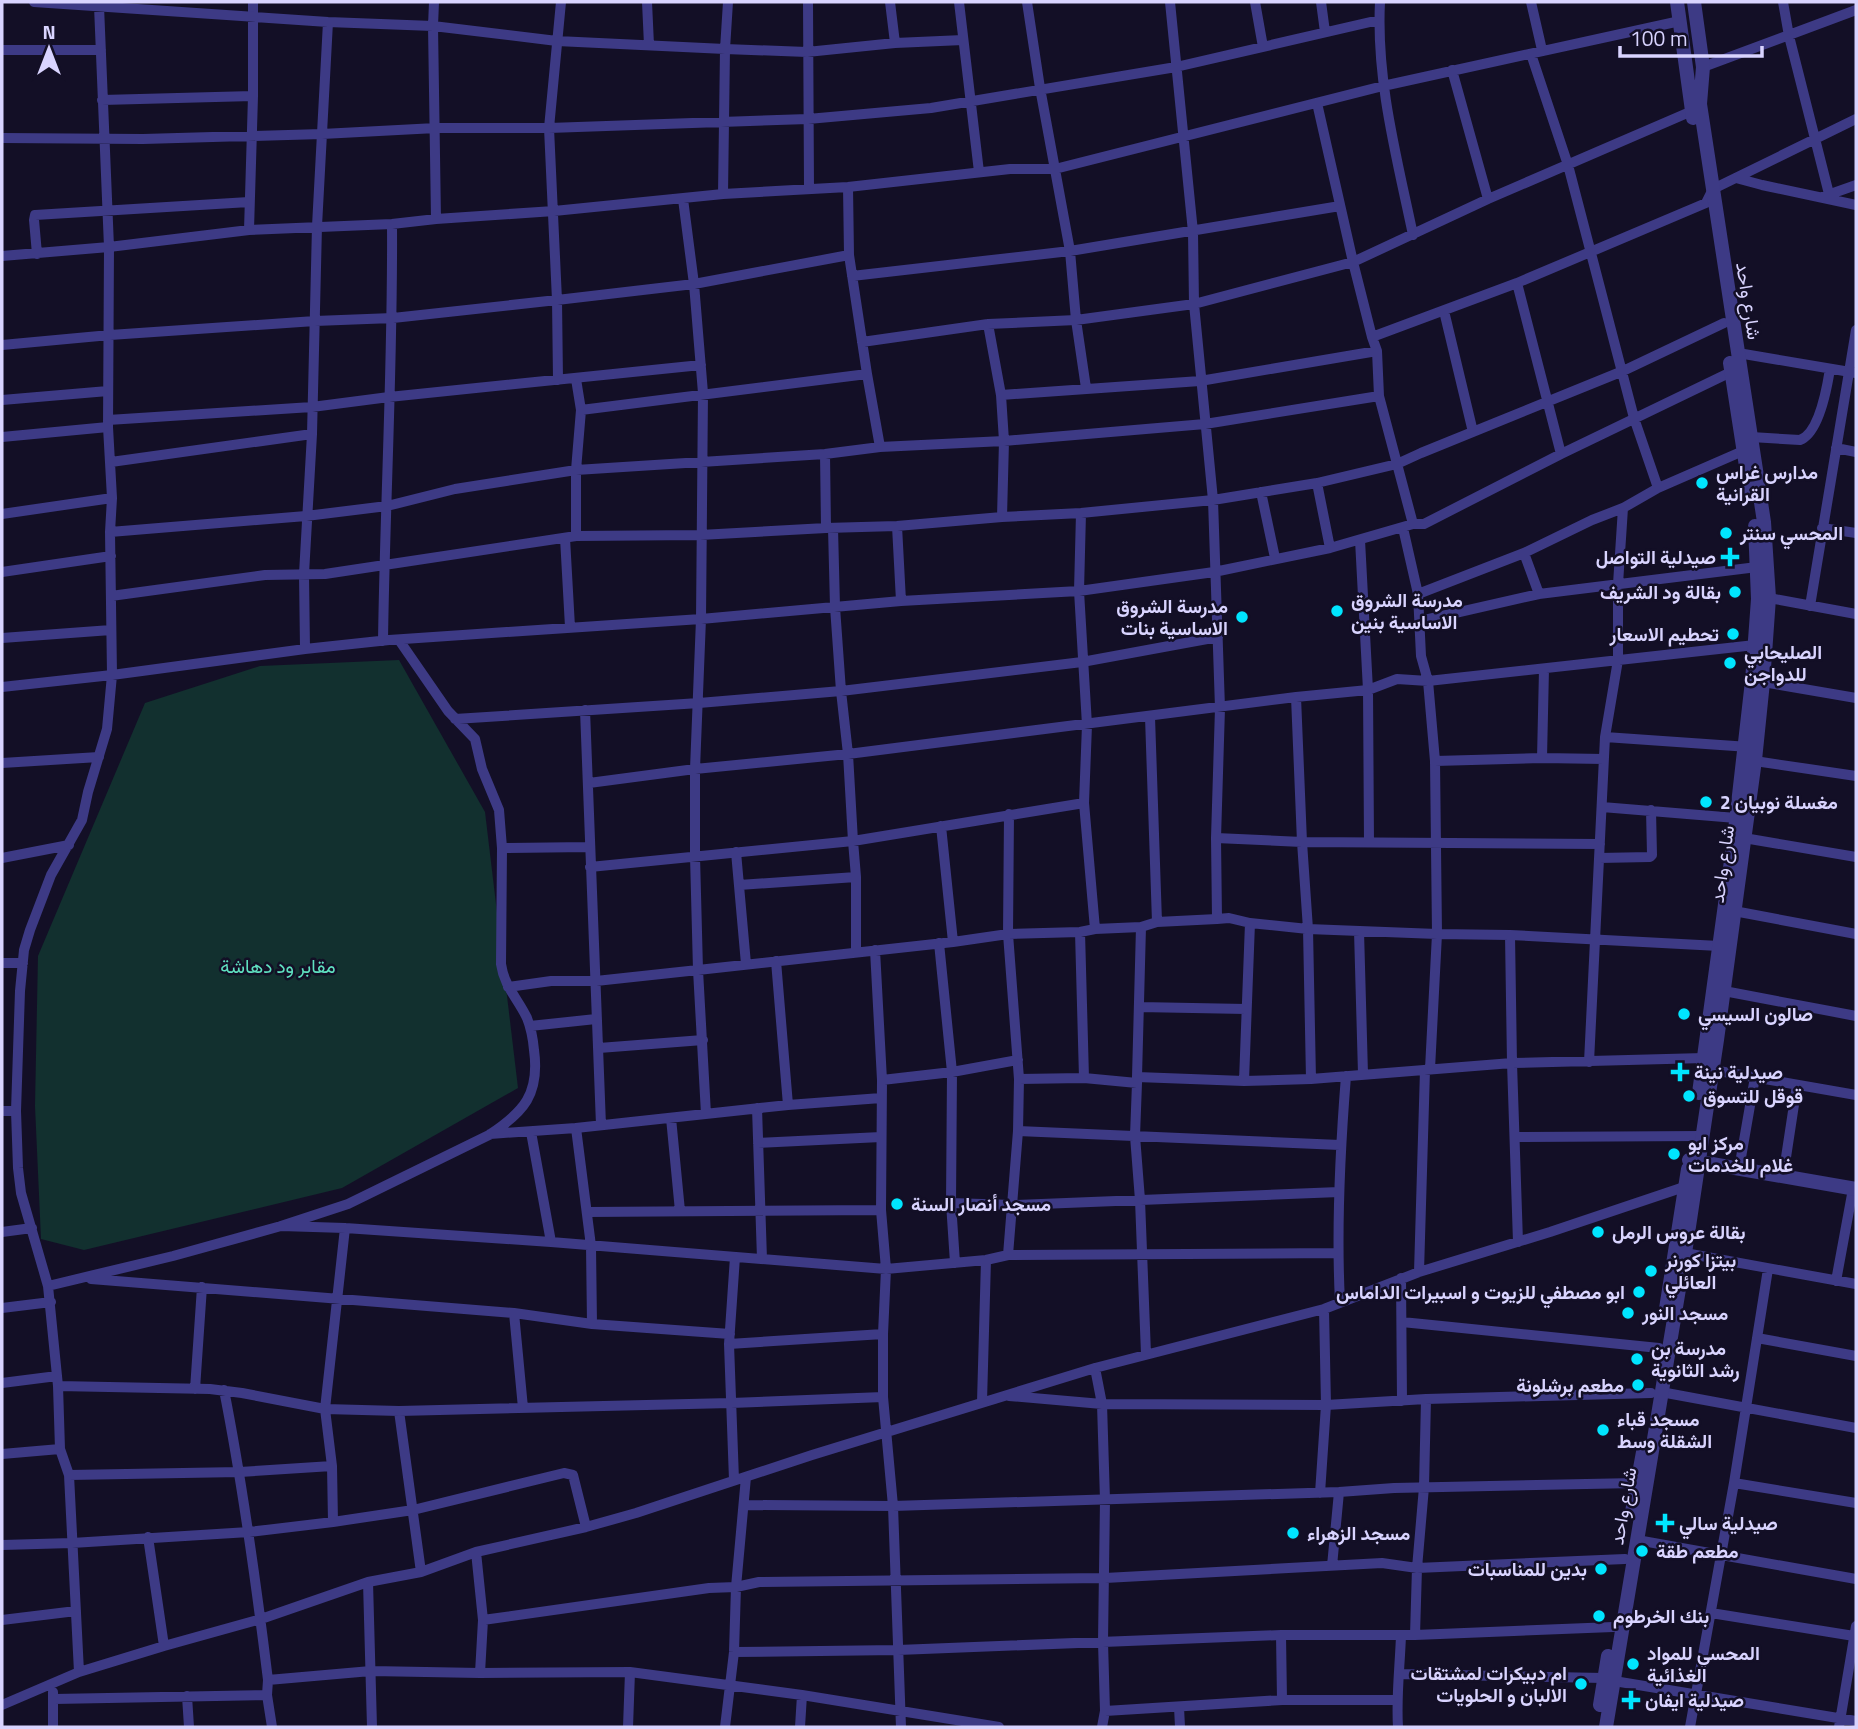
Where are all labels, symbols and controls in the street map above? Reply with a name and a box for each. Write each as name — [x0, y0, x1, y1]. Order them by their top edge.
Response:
north arrow — [14, 14, 84, 84]
scale bar — [1620, 14, 1762, 58]
text: N — [42, 17, 56, 46]
text: 100 m — [1630, 22, 1687, 54]
street label: شارع واحد — [1729, 260, 1770, 342]
place label: مدارس غراس القرانية — [1716, 457, 1818, 508]
marker: مدارس غراس القرانية — [1694, 475, 1710, 491]
place label: المحسي سنتر — [1739, 518, 1843, 550]
marker: المحسي سنتر — [1718, 525, 1734, 541]
place label: صيدلية التواصل — [1596, 542, 1716, 571]
marker: صيدلية التواصل — [1722, 549, 1738, 565]
place label: بقالة ود الشريف — [1600, 577, 1721, 606]
marker: بقالة ود الشريف — [1727, 584, 1743, 600]
place label: مدرسة الشروق الاساسية بنين — [1351, 585, 1463, 636]
place label: مدرسة الشروق الاساسية بنات — [1116, 591, 1228, 642]
marker: مدرسة الشروق الاساسية بنين — [1329, 603, 1345, 619]
marker: مدرسة الشروق الاساسية بنات — [1234, 609, 1250, 625]
place label: تحطيم الاسعار — [1609, 619, 1719, 648]
marker: تحطيم الاسعار — [1725, 626, 1741, 642]
place label: الصليحابي للدواجن — [1744, 637, 1822, 688]
marker: الصليحابي للدواجن — [1722, 655, 1738, 671]
place label: مغسلة نوبيان 2 — [1720, 787, 1838, 816]
marker: مغسلة نوبيان 2 — [1698, 794, 1714, 810]
street label: شارع واحد — [1702, 823, 1741, 905]
park label: مقابر ود دهاشة — [220, 951, 336, 980]
place label: صالون السيسي — [1698, 999, 1813, 1031]
marker: صالون السيسي — [1676, 1006, 1692, 1022]
place label: صيدلية نينة — [1694, 1057, 1783, 1086]
marker: صيدلية نينة — [1672, 1064, 1688, 1080]
place label: قوقل للتسوق — [1703, 1081, 1803, 1110]
marker: قوقل للتسوق — [1681, 1088, 1697, 1104]
place label: مركز ابو غلام للخدمات — [1688, 1128, 1793, 1179]
marker: مركز ابو غلام للخدمات — [1666, 1146, 1682, 1162]
place label: مسجد أنصار السنة — [911, 1189, 1051, 1218]
marker: مسجد أنصار السنة — [889, 1196, 905, 1212]
place label: بقالة عروس الرمل — [1612, 1217, 1746, 1246]
marker: بقالة عروس الرمل — [1590, 1224, 1606, 1240]
place label: بيتزا كورنر العائلي — [1664, 1245, 1736, 1299]
marker: بيتزا كورنر العائلي — [1643, 1263, 1659, 1279]
place label: ابو مصطفي للزيوت و اسبيرات الداماس — [1336, 1277, 1625, 1309]
marker: ابو مصطفي للزيوت و اسبيرات الداماس — [1631, 1284, 1647, 1300]
place label: مسجد النور — [1641, 1298, 1728, 1327]
marker: مسجد النور — [1620, 1305, 1636, 1321]
place label: مدرسة بن رشد الثانوية — [1651, 1333, 1740, 1384]
marker: مدرسة بن رشد الثانوية — [1629, 1351, 1645, 1367]
place label: مطعم برشلونة — [1516, 1370, 1624, 1399]
marker: مطعم برشلونة — [1630, 1377, 1646, 1393]
place label: مسجد قباء الشقلة وسط — [1617, 1404, 1712, 1455]
marker: مسجد قباء الشقلة وسط — [1595, 1422, 1611, 1438]
street label: شارع واحد — [1601, 1465, 1644, 1547]
place label: صيدلية سالي — [1679, 1508, 1778, 1540]
marker: صيدلية سالي — [1657, 1515, 1673, 1531]
place label: مسجد الزهراء — [1307, 1518, 1410, 1547]
marker: مسجد الزهراء — [1285, 1525, 1301, 1541]
place label: مطعم طقة — [1656, 1536, 1739, 1565]
marker: مطعم طقة — [1634, 1543, 1650, 1559]
place label: بدين للمناسبات — [1468, 1554, 1587, 1583]
marker: بدين للمناسبات — [1593, 1561, 1609, 1577]
place label: بنك الخرطوم — [1613, 1601, 1709, 1630]
marker: بنك الخرطوم — [1591, 1608, 1607, 1624]
place label: المحسي للمواد الغذائية — [1647, 1638, 1760, 1689]
marker: المحسي للمواد الغذائية — [1625, 1656, 1641, 1672]
place label: ام دبيكرات لمشتقات الالبان و الحلويات — [1410, 1658, 1567, 1709]
marker: ام دبيكرات لمشتقات الالبان و الحلويات — [1573, 1676, 1589, 1692]
place label: صيدلية ايفان — [1645, 1685, 1744, 1714]
marker: صيدلية ايفان — [1623, 1692, 1639, 1708]

